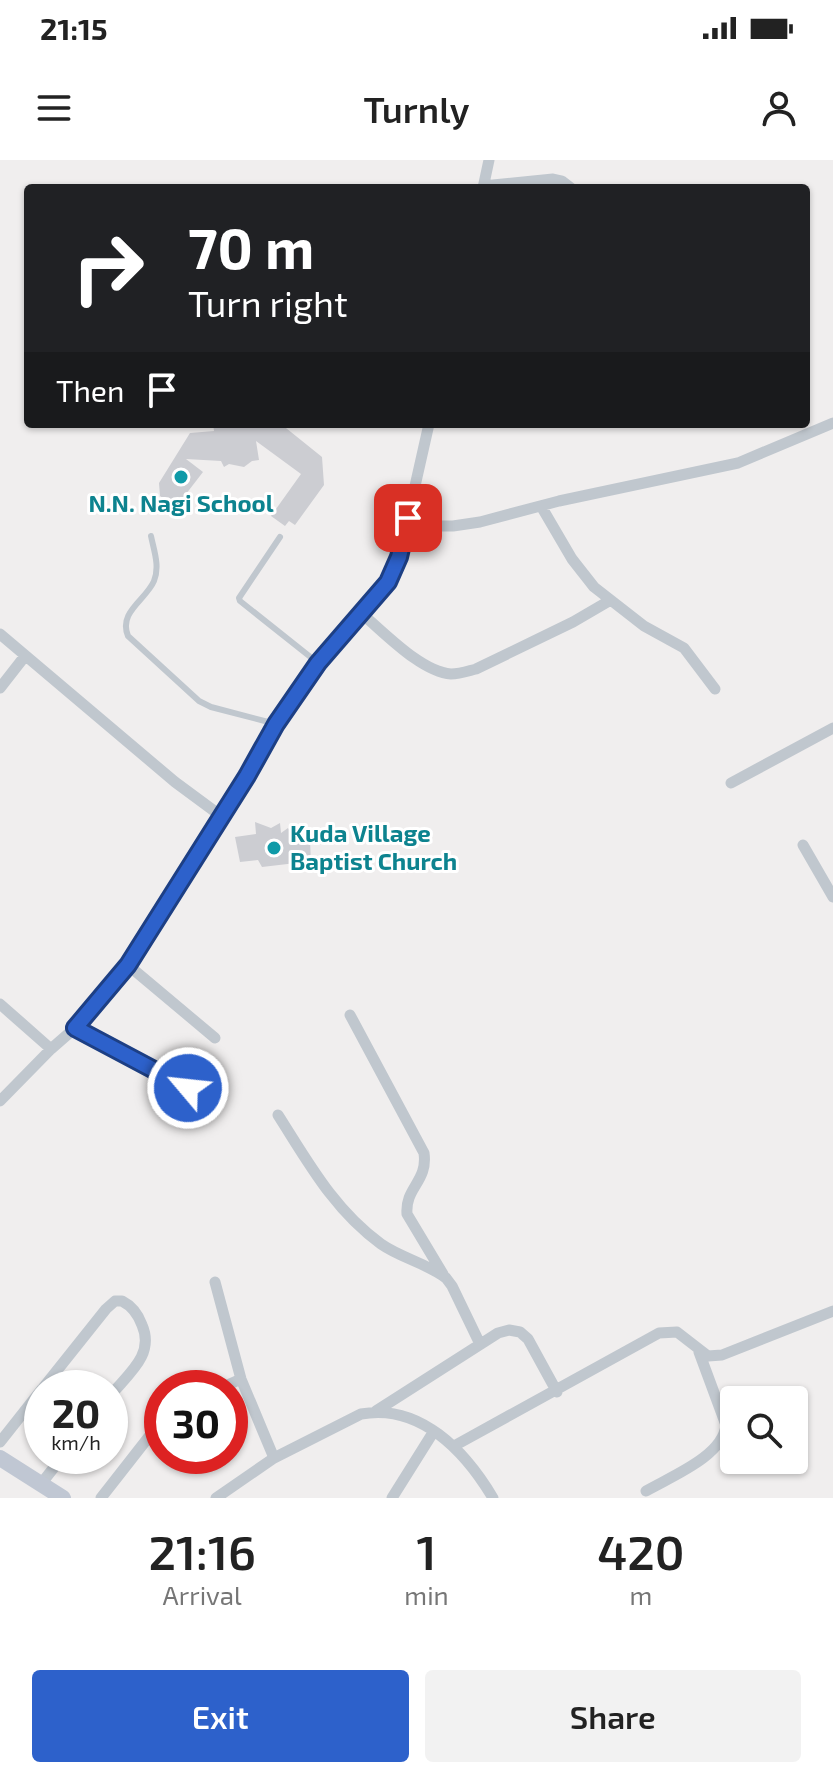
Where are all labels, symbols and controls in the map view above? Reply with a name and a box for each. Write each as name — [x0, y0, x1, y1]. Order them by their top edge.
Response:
text: 21:15 — [40, 10, 108, 46]
icon: menu — [32, 86, 76, 130]
icon: person — [757, 86, 801, 130]
text: Turnly — [364, 87, 469, 130]
text: 70 m — [188, 213, 314, 280]
icon: right — [56, 216, 160, 320]
text: Turn right — [188, 281, 348, 324]
icon: arrive — [140, 368, 184, 412]
text: Then — [56, 372, 124, 408]
marker: N.N. Nagi School — [172, 468, 190, 486]
pin — [374, 484, 442, 552]
place label: N.N. Nagi School — [88, 488, 274, 517]
icon: arrive — [386, 496, 430, 540]
place label: Kuda Village Baptist Church — [290, 818, 457, 875]
marker: Kuda Village Baptist Church — [265, 839, 283, 857]
position arrow — [146, 1046, 230, 1130]
speed limit sign: 30 — [144, 1370, 248, 1474]
map controls — [720, 1386, 808, 1474]
button: search — [720, 1386, 808, 1474]
text: 20 — [52, 1388, 100, 1436]
text: km/h — [51, 1430, 101, 1454]
text: 21:16 — [148, 1522, 256, 1580]
text: 1 — [416, 1522, 437, 1580]
text: 420 — [597, 1522, 685, 1580]
text: Arrival — [163, 1579, 242, 1610]
text: min — [404, 1579, 449, 1610]
text: m — [629, 1579, 652, 1610]
button: Exit — [32, 1670, 409, 1762]
button: Share — [425, 1670, 801, 1762]

